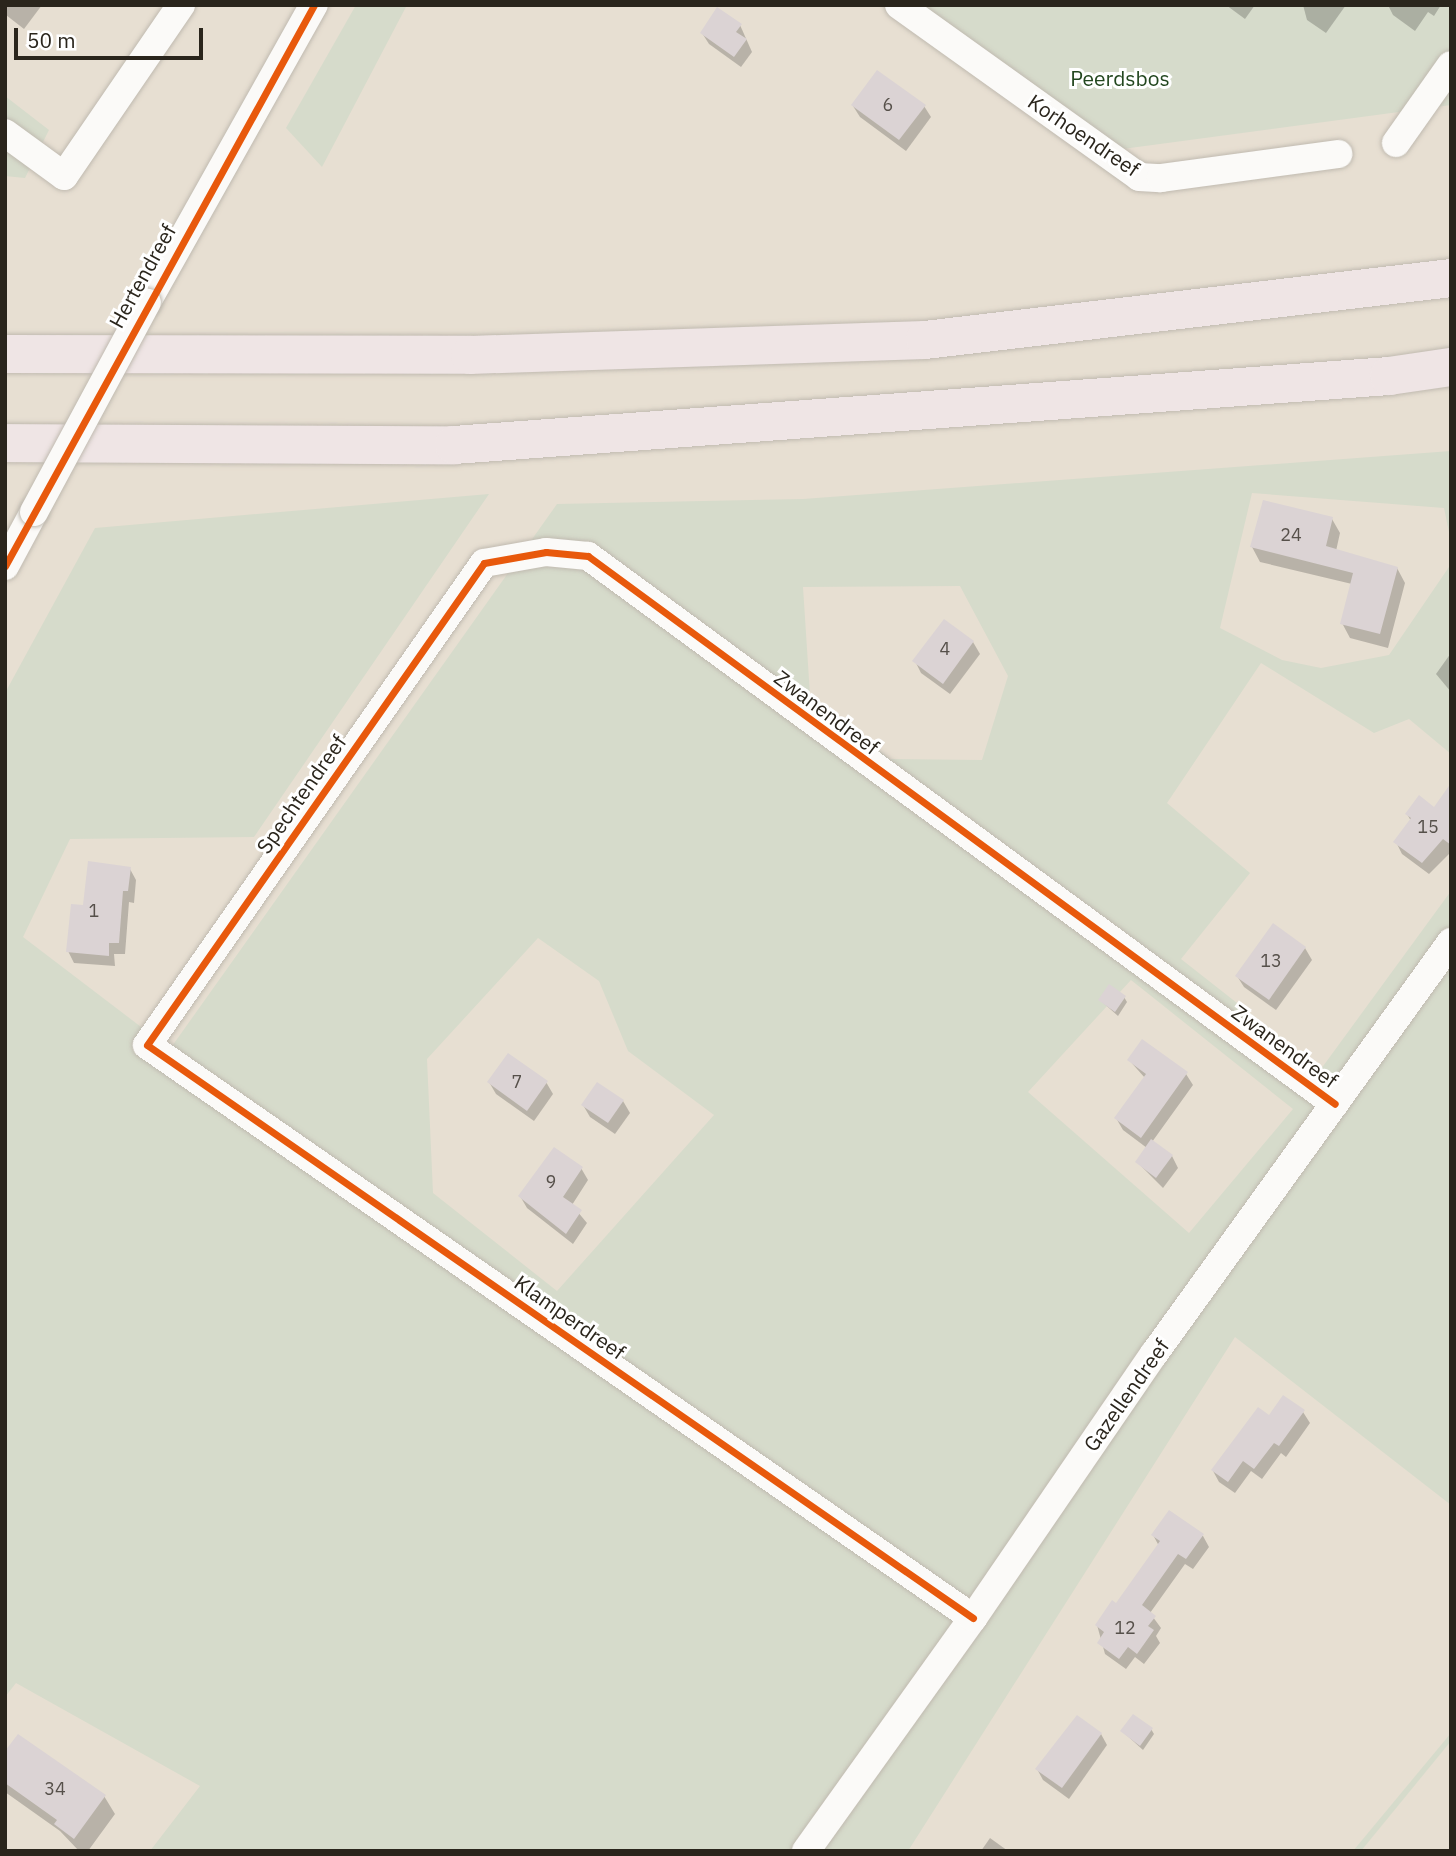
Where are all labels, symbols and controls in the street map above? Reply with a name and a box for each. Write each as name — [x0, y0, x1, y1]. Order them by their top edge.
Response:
scale bar — [18, 14, 206, 58]
text: 50 m — [27, 26, 76, 54]
park label: Peerdsbos — [1070, 65, 1170, 91]
street label: Korhoendreef — [1023, 88, 1145, 182]
house number: 6 — [883, 94, 893, 116]
street label: Hertendreef — [103, 220, 181, 332]
house number: 24 — [1280, 524, 1302, 546]
house number: 4 — [940, 638, 950, 660]
street label: Zwanendreef — [770, 665, 884, 759]
street label: Spechtendreef — [251, 730, 351, 858]
house number: 15 — [1417, 816, 1439, 838]
house number: 1 — [89, 900, 99, 922]
house number: 13 — [1260, 950, 1282, 972]
street label: Zwanendreef — [1227, 999, 1343, 1093]
house number: 7 — [512, 1071, 522, 1093]
house number: 9 — [546, 1171, 556, 1193]
street label: Klamperdreef — [510, 1270, 630, 1364]
street label: Gazellendreef — [1078, 1334, 1174, 1456]
house number: 12 — [1114, 1617, 1136, 1639]
house number: 34 — [44, 1778, 66, 1800]

